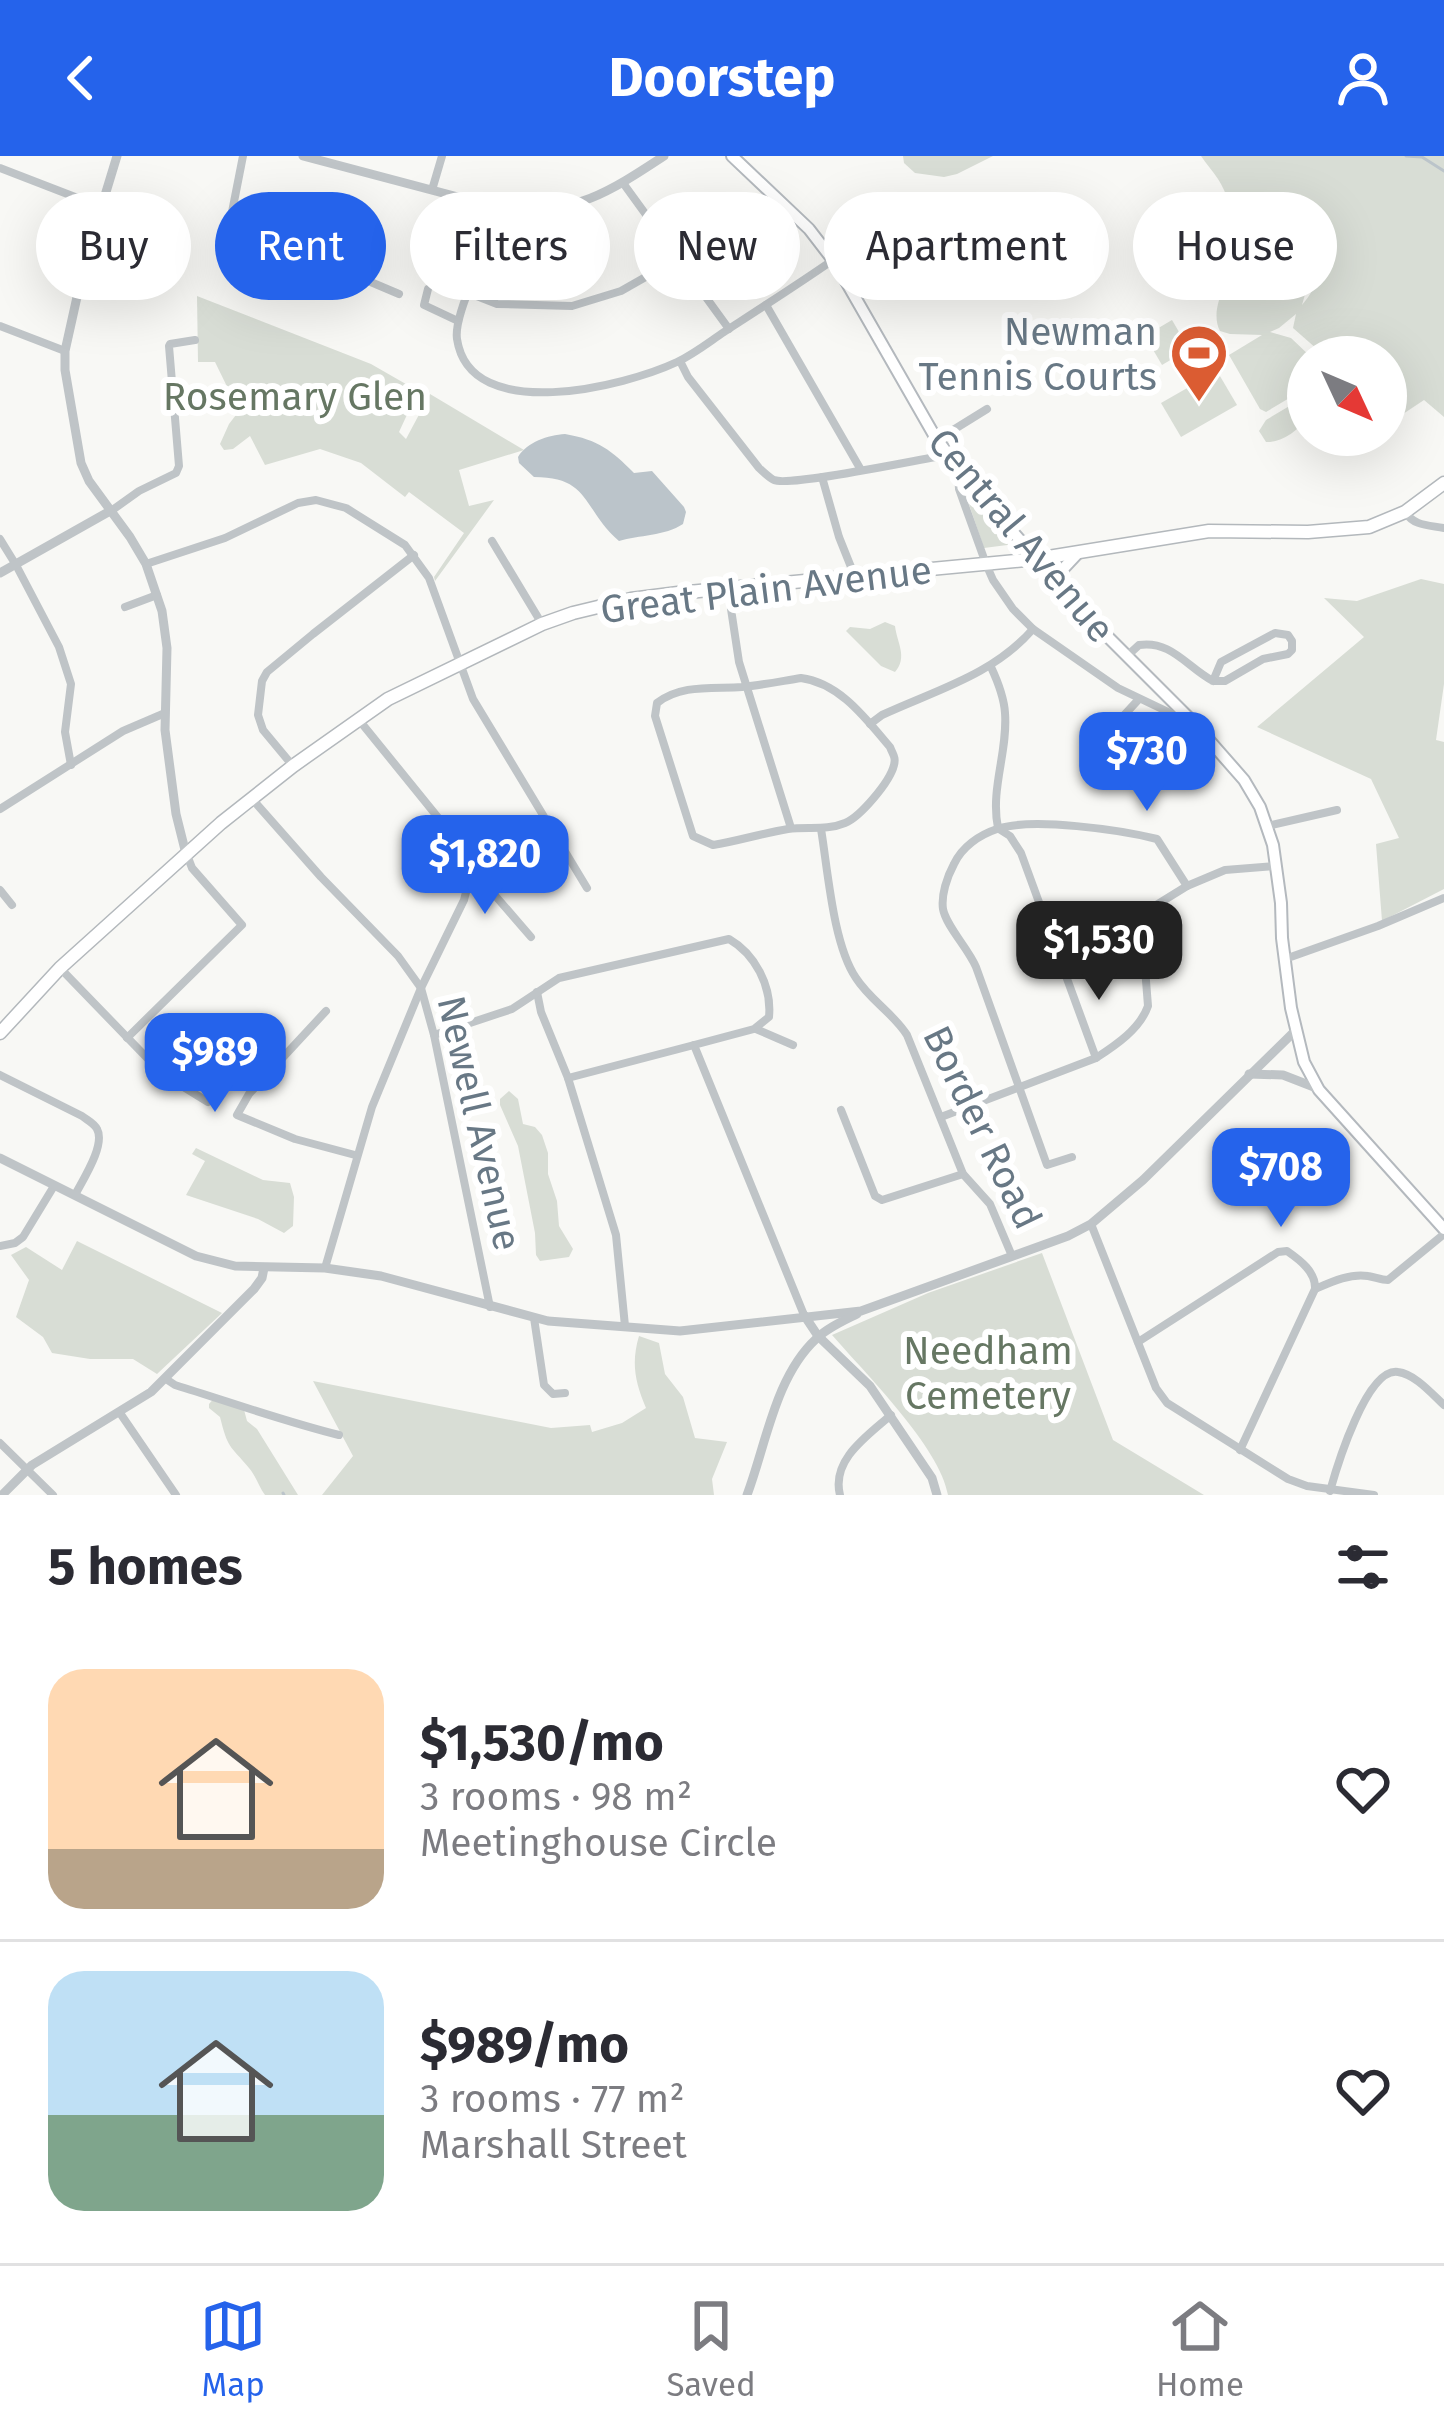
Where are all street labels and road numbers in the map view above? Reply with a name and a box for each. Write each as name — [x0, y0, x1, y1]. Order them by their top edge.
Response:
street label: Central Avenue — [918, 419, 1124, 652]
street label: Great Plain Avenue — [598, 547, 934, 633]
street label: Newell Avenue — [427, 992, 531, 1255]
street label: Border Road — [913, 1018, 1051, 1237]

